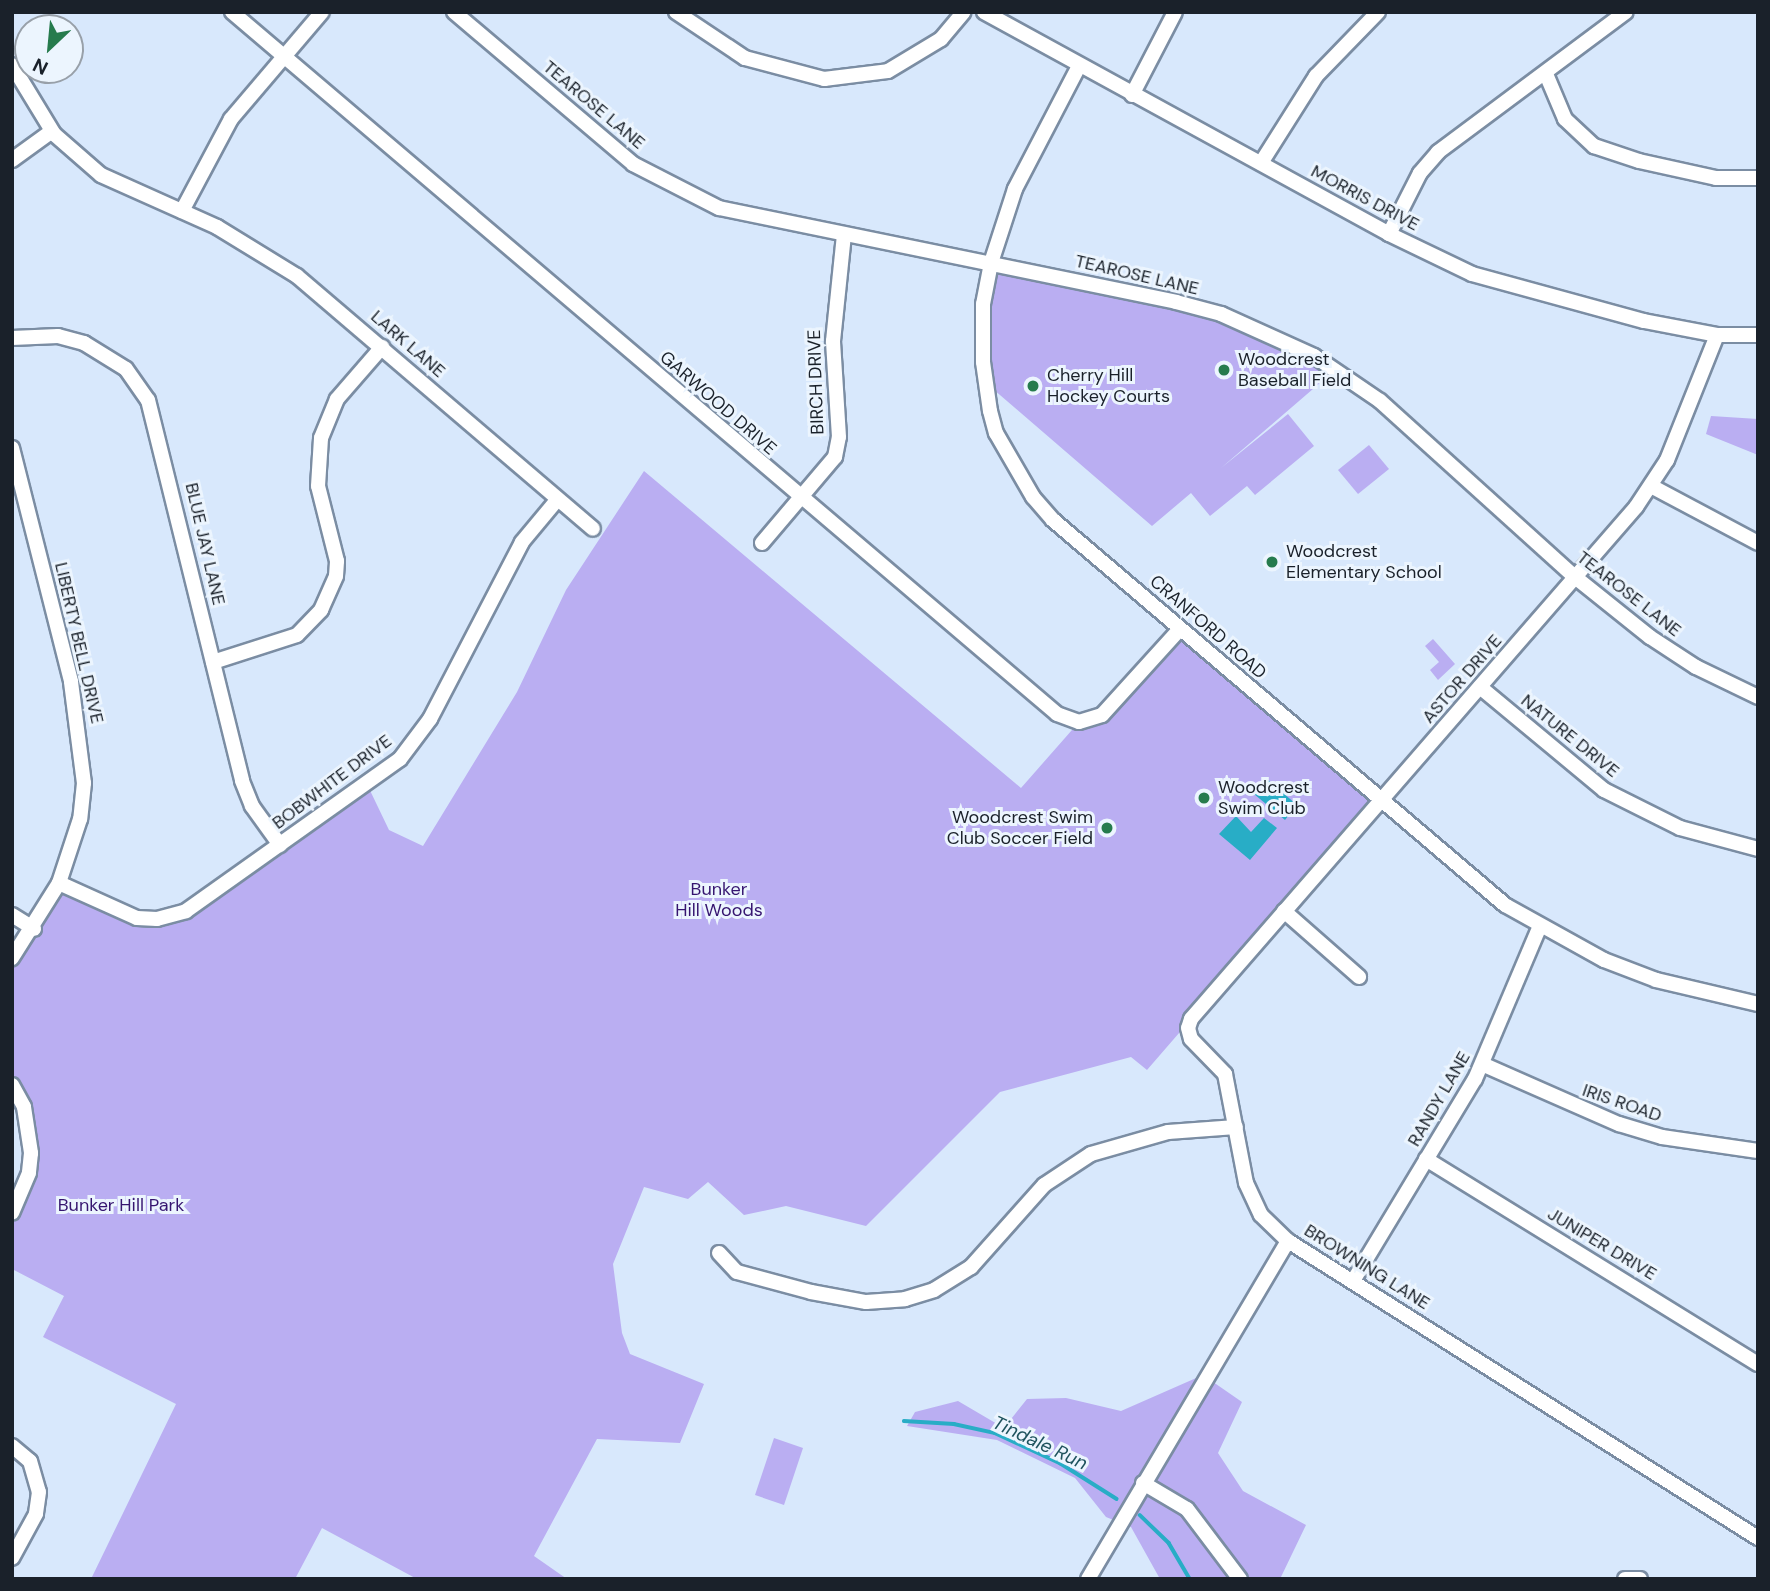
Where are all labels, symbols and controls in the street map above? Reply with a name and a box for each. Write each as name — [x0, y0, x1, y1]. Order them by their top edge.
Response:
north arrow — [14, 14, 84, 84]
text: N — [29, 52, 52, 81]
street label: TEAROSE LANE — [539, 56, 649, 154]
street label: MORRIS DRIVE — [1307, 160, 1423, 236]
street label: TEAROSE LANE — [1073, 250, 1201, 300]
street label: LARK LANE — [366, 306, 450, 382]
street label: BIRCH DRIVE — [803, 329, 829, 435]
street label: GARWOOD DRIVE — [655, 346, 781, 460]
place label: Woodcrest Baseball Field — [1238, 349, 1351, 392]
marker: Woodcrest Baseball Field — [1216, 362, 1232, 378]
place label: Cherry Hill Hockey Courts — [1047, 365, 1170, 408]
marker: Cherry Hill Hockey Courts — [1025, 378, 1041, 394]
street label: BLUE JAY LANE — [180, 481, 230, 607]
place label: Woodcrest Elementary School — [1286, 541, 1442, 584]
street label: TEAROSE LANE — [1573, 547, 1685, 641]
marker: Woodcrest Elementary School — [1264, 554, 1280, 570]
street label: LIBERTY BELL DRIVE — [50, 560, 108, 726]
street label: CRANFORD ROAD — [1145, 570, 1271, 684]
street label: ASTOR DRIVE — [1418, 630, 1506, 728]
street label: NATURE DRIVE — [1517, 690, 1623, 782]
street label: BOBWHITE DRIVE — [268, 730, 396, 834]
place label: Woodcrest Swim Club — [1218, 777, 1310, 820]
marker: Woodcrest Swim Club — [1196, 790, 1212, 806]
place label: Woodcrest Swim Club Soccer Field — [947, 807, 1093, 850]
marker: Woodcrest Swim Club Soccer Field — [1099, 820, 1115, 836]
park label: Bunker Hill Woods — [675, 879, 763, 922]
street label: RANDY LANE — [1403, 1048, 1475, 1150]
street label: IRIS ROAD — [1580, 1079, 1664, 1127]
park label: Bunker Hill Park — [58, 1194, 184, 1216]
street label: JUNIPER DRIVE — [1544, 1203, 1660, 1285]
street label: BROWNING LANE — [1300, 1220, 1434, 1314]
water label: Tindale Run — [989, 1411, 1091, 1475]

